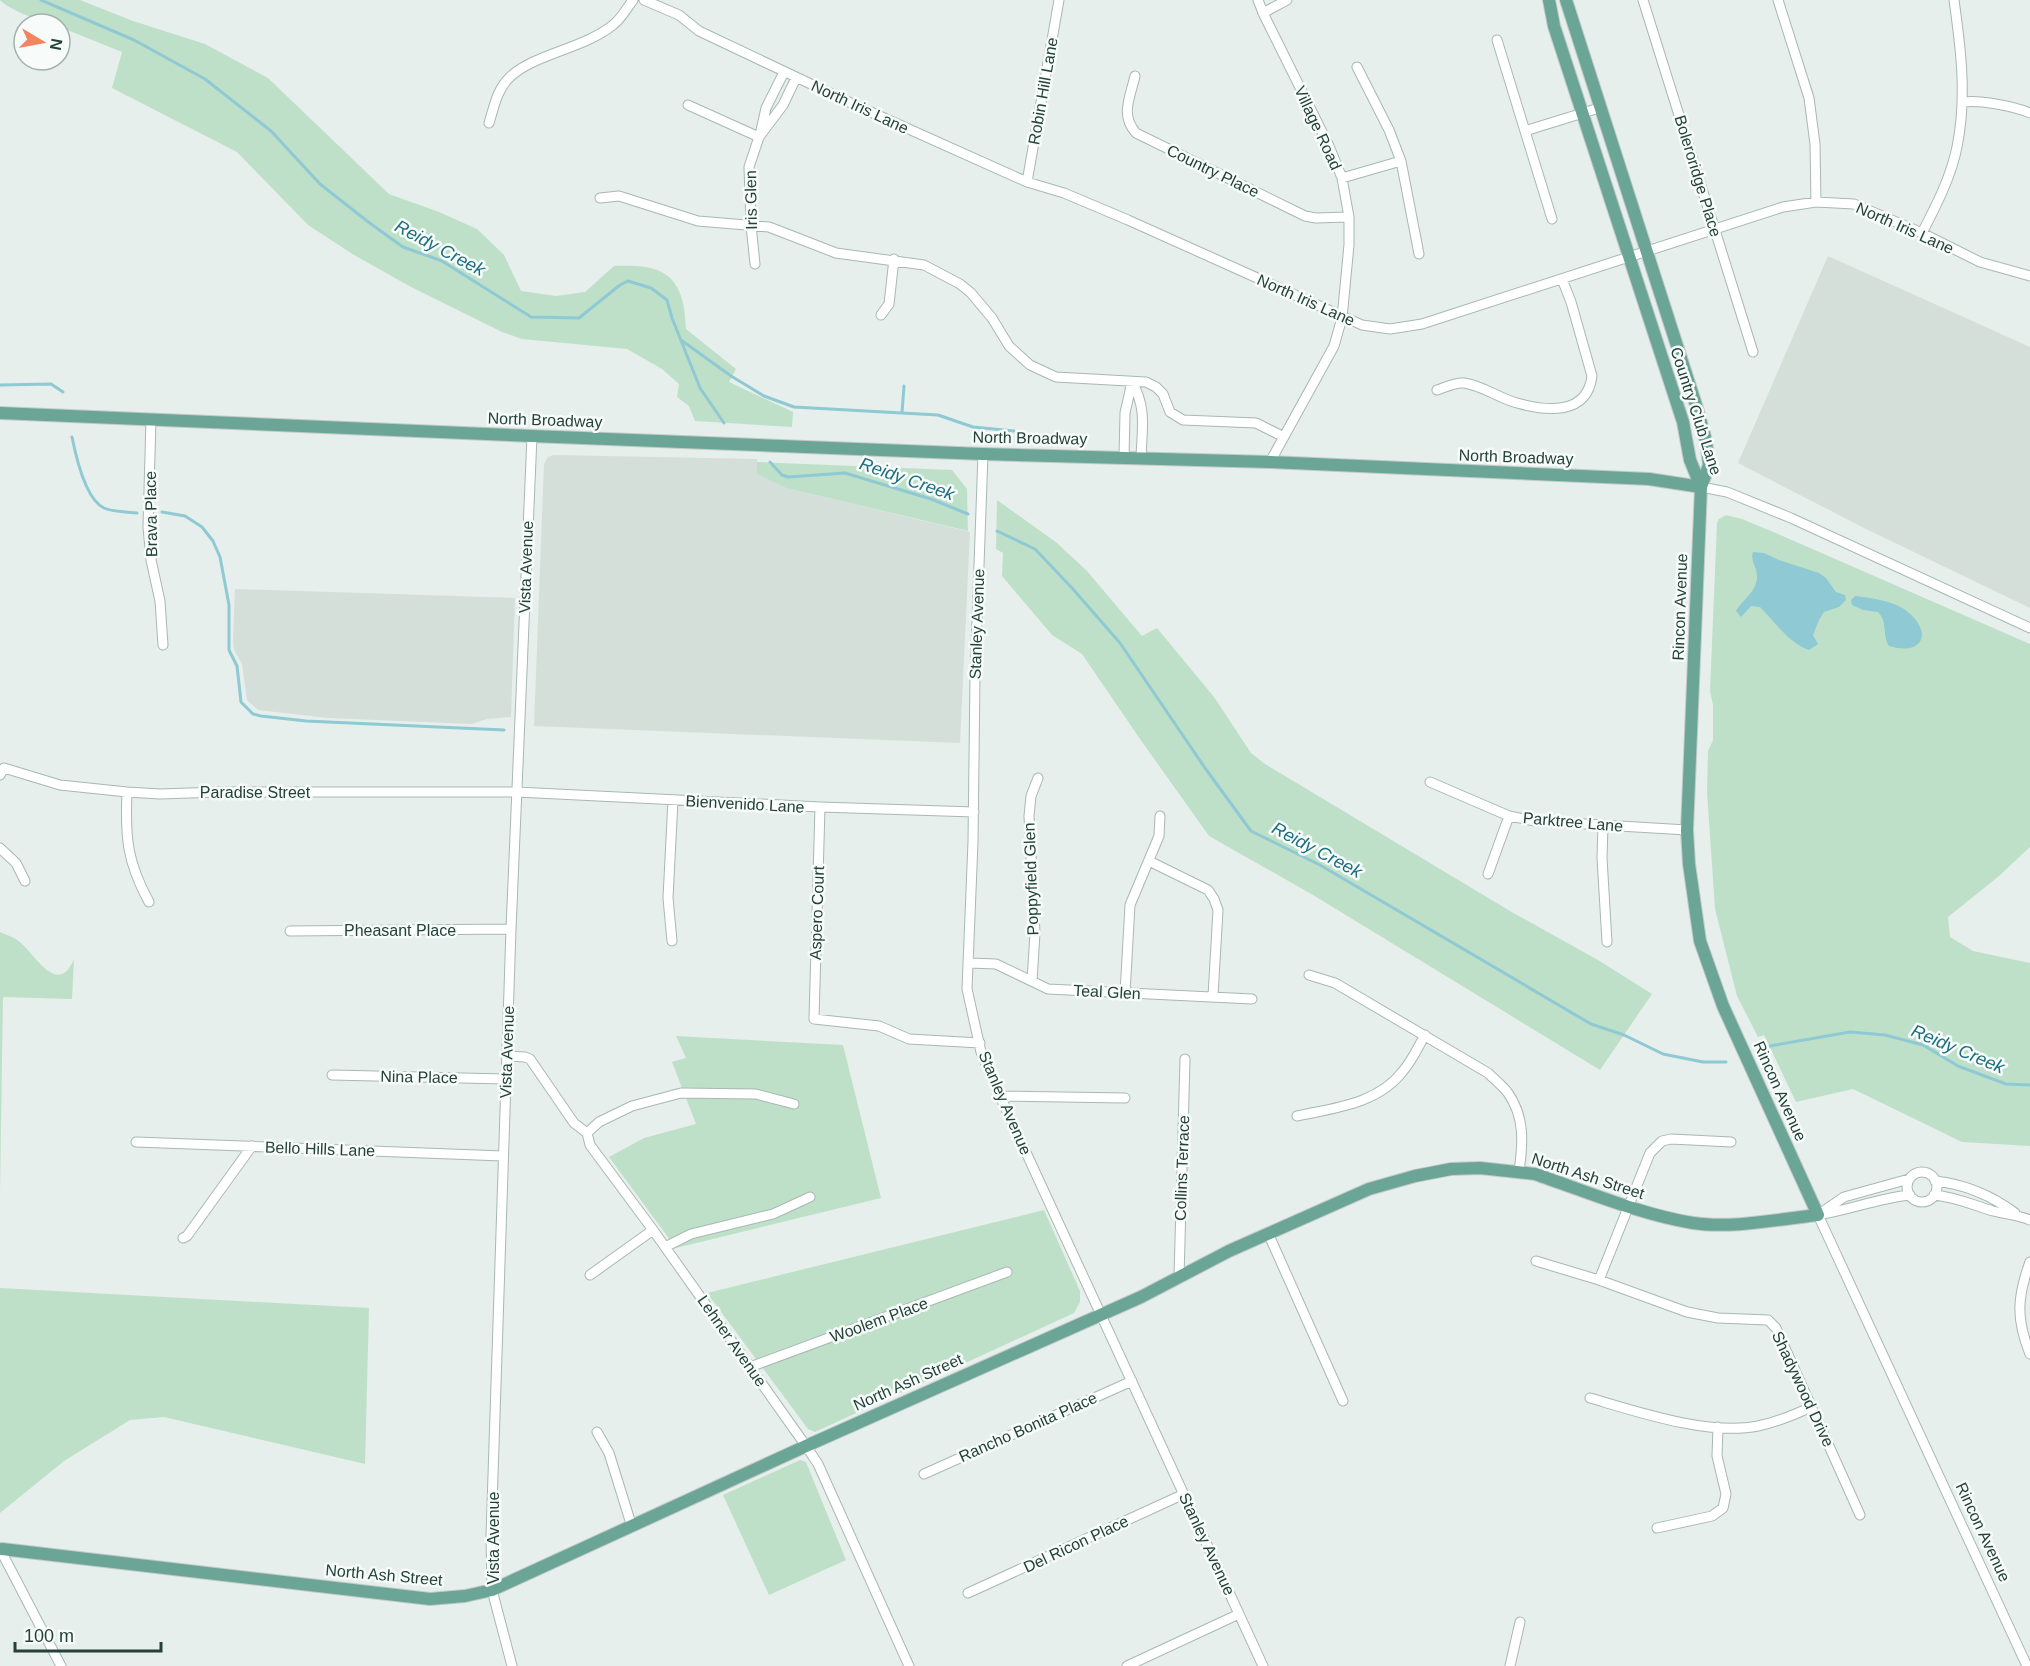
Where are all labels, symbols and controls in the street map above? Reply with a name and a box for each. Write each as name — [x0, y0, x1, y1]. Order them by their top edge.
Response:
north arrow — [12, 12, 72, 72]
street label: Robin Hill Lane — [1025, 36, 1061, 146]
text: N — [47, 37, 66, 52]
street label: North Iris Lane — [809, 77, 911, 137]
street label: Village Road — [1291, 83, 1345, 173]
street label: Boleroridge Place — [1671, 113, 1725, 239]
street label: Country Place — [1164, 141, 1262, 201]
street label: Iris Glen — [742, 170, 760, 230]
street label: North Iris Lane — [1854, 199, 1956, 257]
water label: Reidy Creek — [392, 216, 489, 281]
street label: North Iris Lane — [1255, 271, 1357, 329]
street label: Country Club Lane — [1667, 345, 1725, 477]
street label: North Broadway — [487, 410, 603, 430]
street label: North Broadway — [973, 429, 1087, 447]
street label: North Broadway — [1458, 447, 1574, 467]
water label: Reidy Creek — [857, 453, 958, 505]
street label: Brava Place — [142, 471, 160, 557]
street label: Vista Avenue — [516, 520, 536, 614]
street label: Rincon Avenue — [1670, 553, 1690, 661]
street label: Stanley Avenue — [967, 568, 987, 680]
street label: Paradise Street — [200, 784, 311, 801]
street label: Bienvenido Lane — [685, 792, 805, 816]
street label: Parktree Lane — [1522, 809, 1624, 835]
water label: Reidy Creek — [1269, 818, 1366, 883]
street label: Poppyfield Glen — [1021, 822, 1041, 936]
street label: Aspero Court — [807, 865, 827, 960]
street label: Pheasant Place — [344, 922, 456, 939]
street label: Teal Glen — [1073, 982, 1141, 1002]
street label: Vista Avenue — [497, 1005, 517, 1099]
water label: Reidy Creek — [1909, 1020, 2008, 1078]
street label: Rincon Avenue — [1750, 1039, 1810, 1144]
street label: Stanley Avenue — [976, 1049, 1035, 1157]
street label: Nina Place — [380, 1068, 458, 1086]
street label: Collins Terrace — [1172, 1115, 1192, 1221]
street label: Bello Hills Lane — [265, 1139, 376, 1159]
street label: North Ash Street — [1530, 1150, 1647, 1202]
street label: Lehner Avenue — [694, 1292, 770, 1390]
street label: Woolem Place — [828, 1294, 930, 1346]
street label: Shadywood Drive — [1769, 1329, 1837, 1450]
street label: North Ash Street — [851, 1350, 966, 1414]
street label: Rancho Bonita Place — [956, 1389, 1100, 1465]
street label: Rincon Avenue — [1953, 1480, 2013, 1584]
street label: Stanley Avenue — [1176, 1490, 1238, 1598]
street label: Vista Avenue — [485, 1491, 502, 1584]
street label: Del Ricon Place — [1021, 1512, 1131, 1576]
street label: North Ash Street — [325, 1561, 444, 1589]
scale bar — [15, 1615, 160, 1653]
text: 100 m — [24, 1626, 74, 1646]

